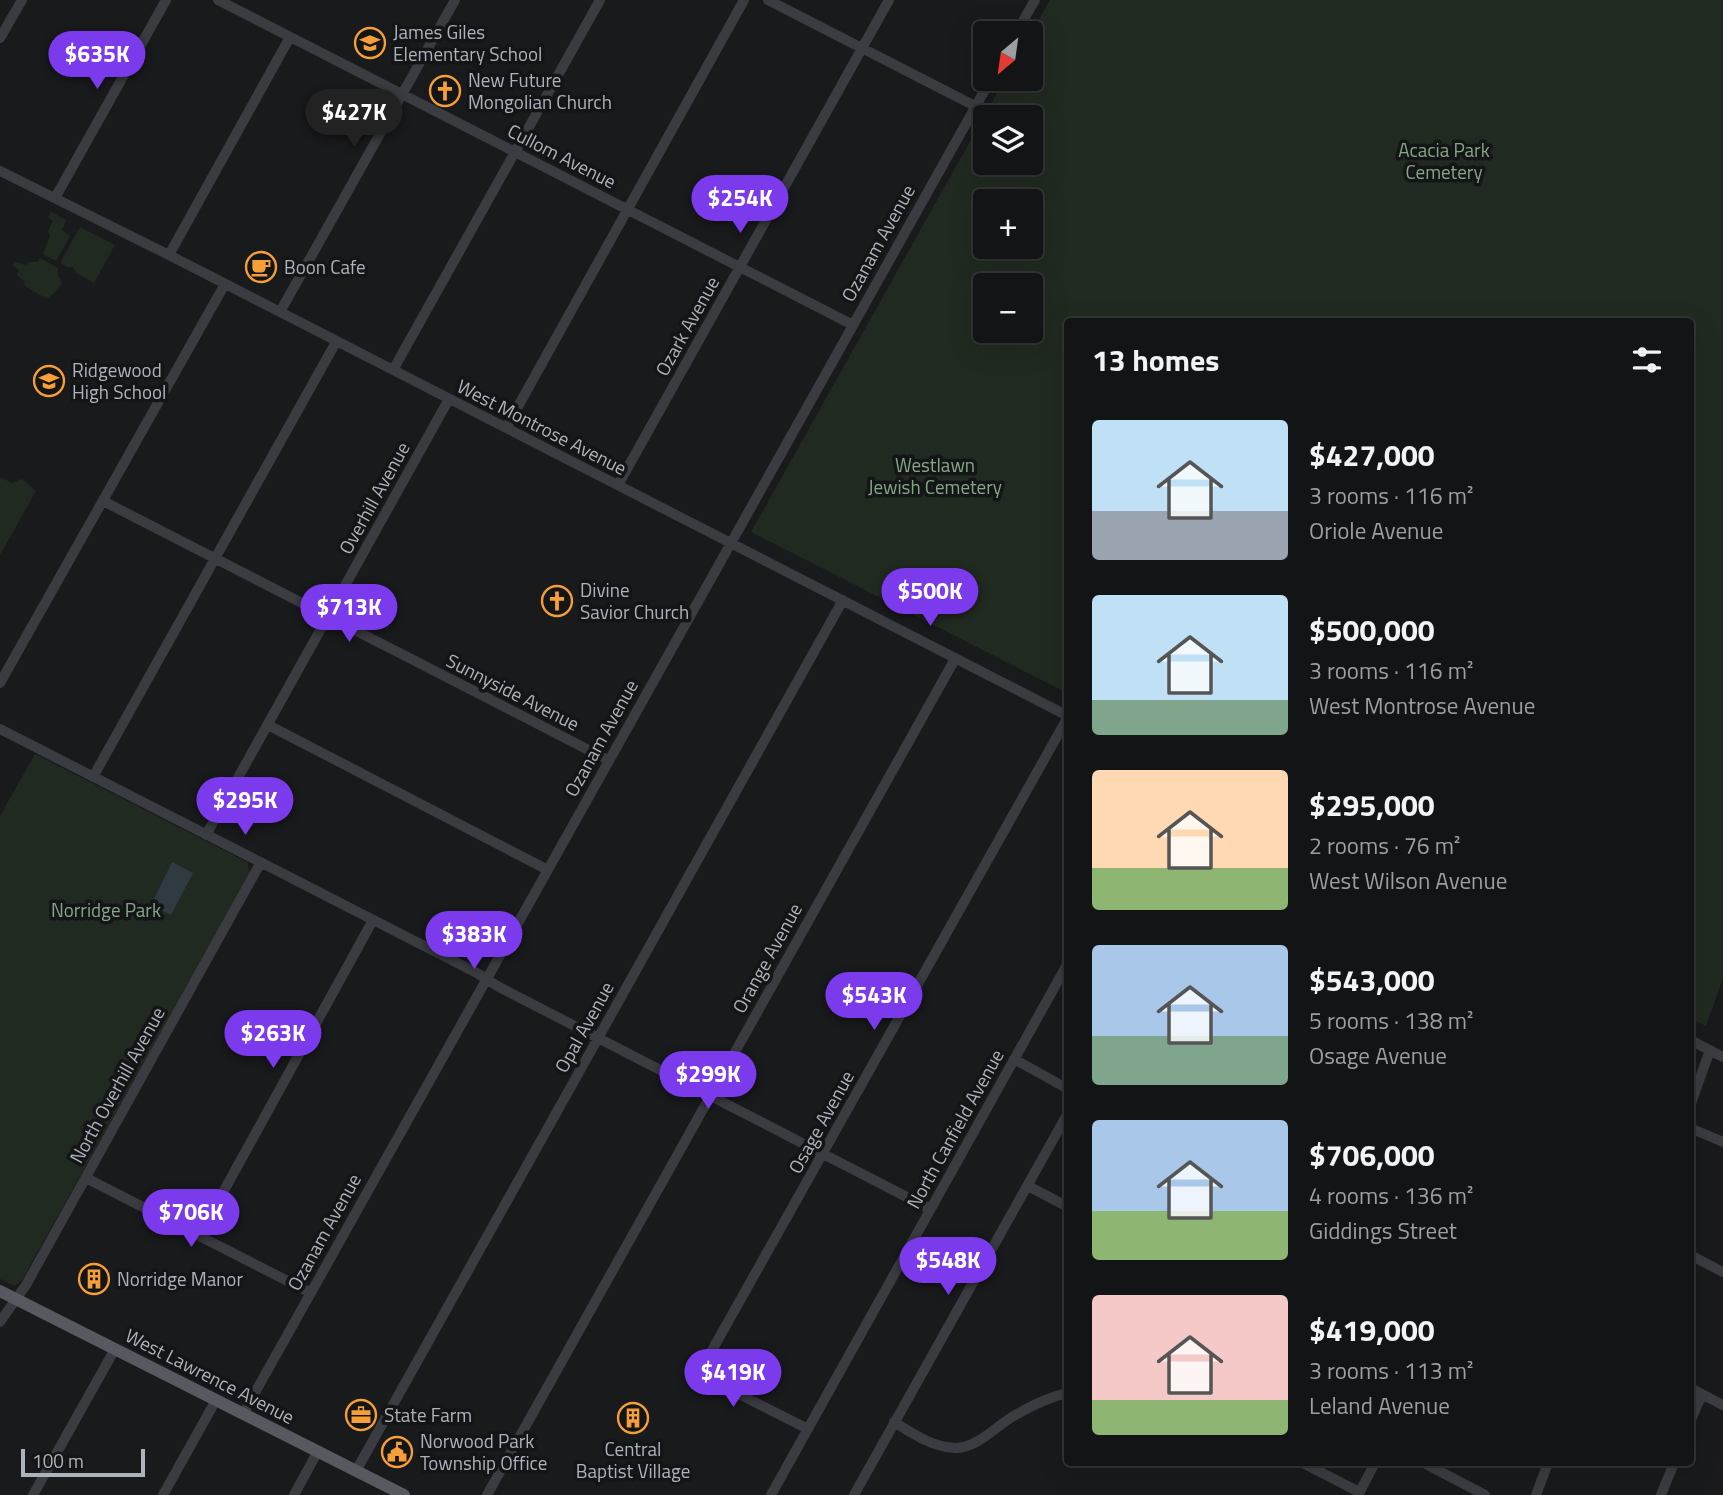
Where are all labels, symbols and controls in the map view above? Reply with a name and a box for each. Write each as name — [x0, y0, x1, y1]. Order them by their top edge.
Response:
place label: James Giles Elementary School — [393, 17, 542, 68]
north arrow — [973, 21, 1043, 91]
map controls — [973, 21, 1043, 343]
school or university icon: James Giles Elementary School — [353, 26, 387, 60]
pin: $635K — [48, 32, 146, 91]
text: $635K — [64, 36, 130, 71]
place label: New Future Mongolian Church — [468, 65, 612, 116]
church icon: New Future Mongolian Church — [428, 74, 462, 108]
pin: $427K — [305, 90, 403, 149]
text: $427K — [321, 94, 387, 129]
button: layers — [973, 105, 1043, 175]
street label: Cullom Avenue — [503, 116, 622, 195]
park label: Acacia Park Cemetery — [1398, 135, 1490, 186]
pin: $254K — [691, 176, 789, 235]
street label: Ozanam Avenue — [833, 179, 922, 307]
text: $254K — [707, 180, 773, 215]
button: + — [973, 189, 1043, 259]
cafe icon: Boon Cafe — [244, 250, 278, 284]
place label: Boon Cafe — [284, 252, 366, 281]
street label: Ozark Avenue — [647, 271, 726, 381]
button: − — [973, 273, 1043, 343]
text: 13 homes — [1092, 337, 1219, 383]
icon: filters — [1628, 341, 1666, 379]
place label: Ridgewood High School — [72, 355, 166, 406]
school or university icon: Ridgewood High School — [32, 364, 66, 398]
street label: West Montrose Avenue — [452, 371, 632, 482]
text: $427,000 — [1309, 432, 1435, 478]
street label: Overhill Avenue — [331, 436, 416, 559]
icon: home — [1148, 448, 1232, 532]
park label: Westlawn Jewish Cemetery — [868, 450, 1002, 501]
text: 3 rooms · 116 m² — [1309, 478, 1473, 513]
text: Oriole Avenue — [1309, 513, 1443, 548]
pin: $500K — [881, 568, 979, 628]
text: $500K — [897, 573, 963, 608]
place label: Divine Savior Church — [580, 575, 689, 626]
pin: $713K — [300, 584, 398, 644]
church icon: Divine Savior Church — [540, 584, 574, 618]
text: $713K — [316, 589, 382, 624]
text: $500,000 — [1309, 607, 1435, 653]
icon: home — [1148, 623, 1232, 707]
street label: Sunnyside Avenue — [442, 645, 585, 738]
text: 3 rooms · 116 m² — [1309, 653, 1473, 688]
street label: Ozanam Avenue — [556, 674, 645, 802]
text: West Montrose Avenue — [1309, 688, 1535, 723]
pin: $295K — [196, 778, 294, 837]
text: $295K — [212, 782, 278, 817]
text: $295,000 — [1309, 782, 1435, 828]
icon: home — [1148, 798, 1232, 882]
text: 2 rooms · 76 m² — [1309, 828, 1460, 863]
text: West Wilson Avenue — [1309, 863, 1507, 898]
park label: Norridge Park — [51, 895, 161, 924]
street label: Orange Avenue — [724, 897, 809, 1018]
pin: $383K — [425, 912, 523, 971]
text: $383K — [441, 916, 507, 951]
text: $543,000 — [1309, 957, 1435, 1003]
pin: $543K — [825, 972, 923, 1032]
icon: home — [1148, 973, 1232, 1057]
street label: Opal Avenue — [547, 976, 621, 1078]
text: $543K — [841, 977, 907, 1012]
street label: North Overhill Avenue — [61, 1001, 172, 1168]
text: 5 rooms · 138 m² — [1309, 1003, 1473, 1038]
pin: $263K — [224, 1010, 322, 1070]
text: $263K — [240, 1015, 306, 1050]
text: Osage Avenue — [1309, 1038, 1447, 1073]
street label: North Canfield Avenue — [899, 1044, 1011, 1214]
pin: $299K — [659, 1052, 757, 1111]
text: $299K — [675, 1056, 741, 1091]
street label: Osage Avenue — [780, 1065, 861, 1179]
text: $706,000 — [1309, 1132, 1435, 1178]
icon: home — [1148, 1148, 1232, 1232]
street label: Ozanam Avenue — [279, 1168, 368, 1296]
text: 4 rooms · 136 m² — [1309, 1178, 1473, 1213]
pin: $706K — [142, 1190, 240, 1249]
text: $706K — [158, 1194, 224, 1229]
text: Giddings Street — [1309, 1213, 1457, 1248]
pin: $548K — [899, 1238, 997, 1297]
text: $548K — [915, 1242, 981, 1277]
building icon: Norridge Manor — [77, 1262, 111, 1296]
place label: Norridge Manor — [117, 1264, 243, 1293]
text: $419,000 — [1309, 1307, 1435, 1353]
street label: West Lawrence Avenue — [121, 1320, 300, 1431]
icon: home — [1148, 1323, 1232, 1407]
pin: $419K — [684, 1350, 782, 1409]
text: 3 rooms · 113 m² — [1309, 1353, 1473, 1388]
text: $419K — [700, 1354, 766, 1389]
text: Leland Avenue — [1309, 1388, 1450, 1423]
office icon: State Farm — [344, 1398, 378, 1432]
place label: State Farm — [384, 1400, 472, 1429]
building icon: Central Baptist Village — [616, 1401, 650, 1435]
place label: Norwood Park Township Office — [420, 1426, 547, 1477]
place label: Central Baptist Village — [576, 1434, 690, 1485]
public building icon: Norwood Park Township Office — [380, 1435, 414, 1469]
scale bar — [21, 1446, 145, 1478]
text: 100 m — [32, 1446, 84, 1475]

